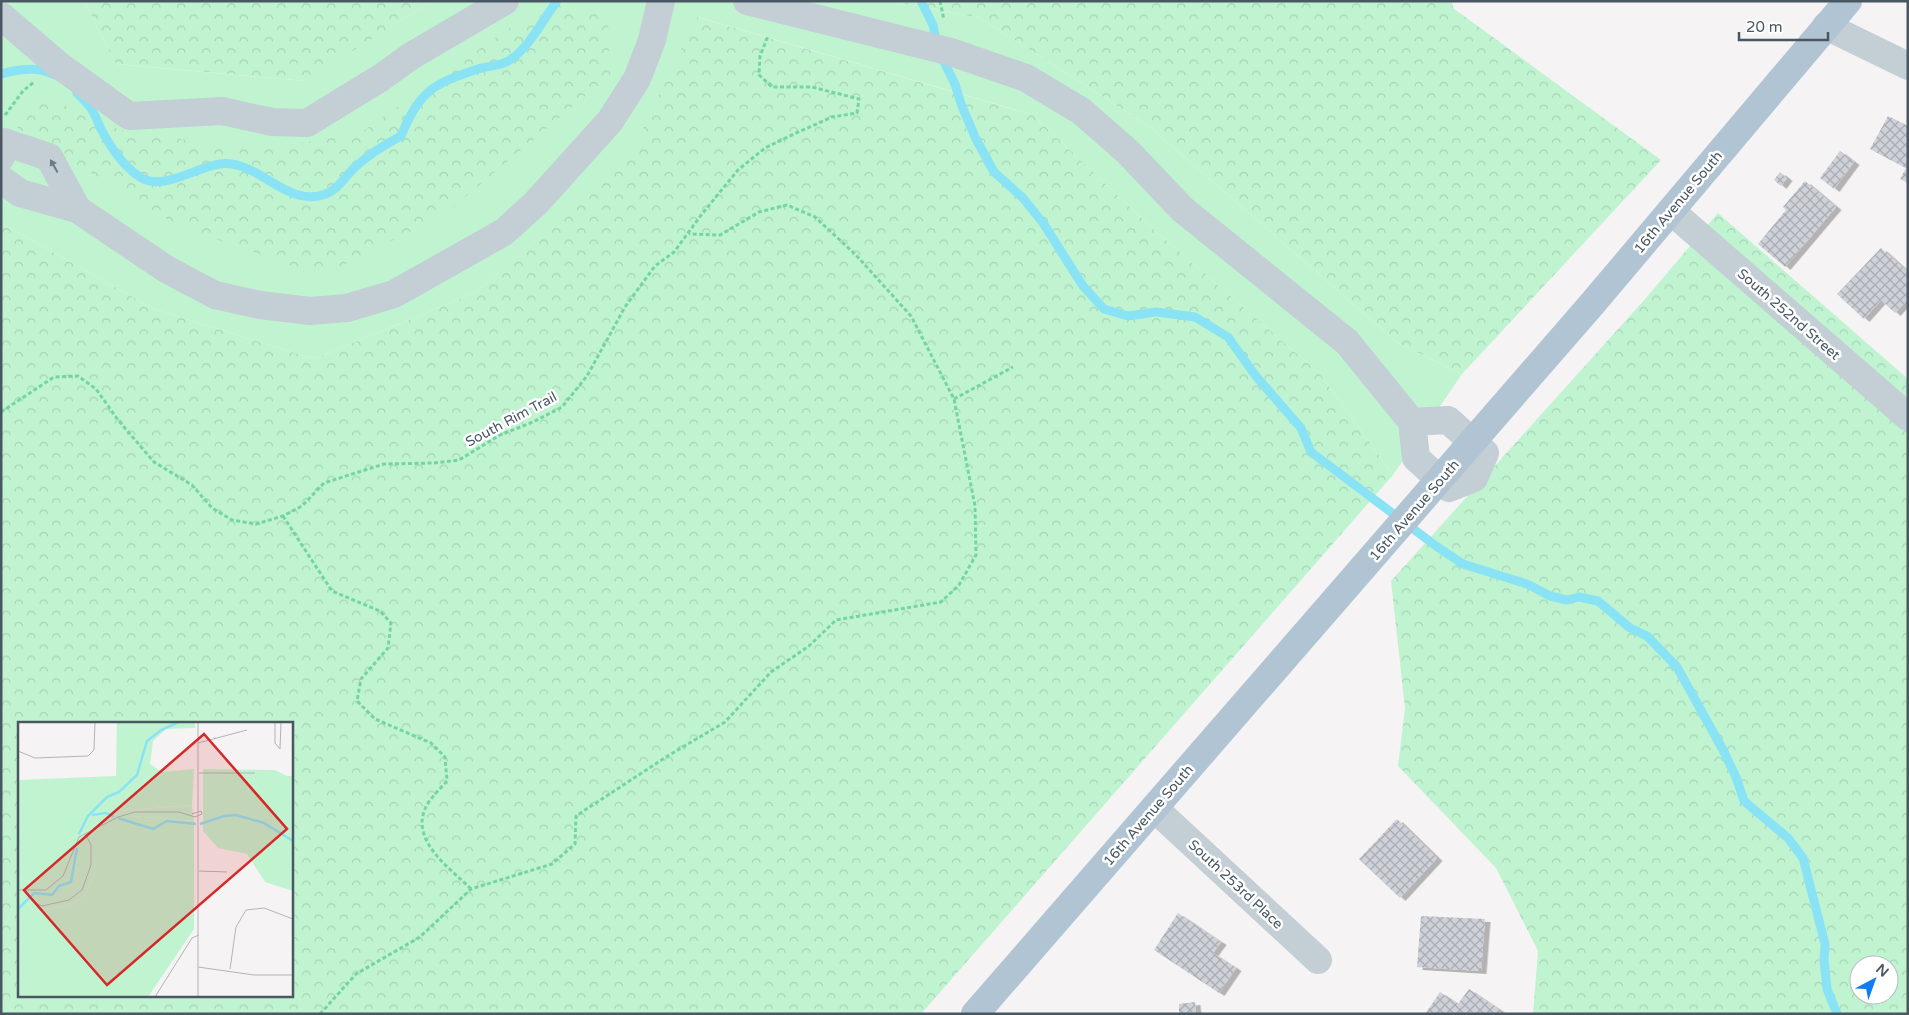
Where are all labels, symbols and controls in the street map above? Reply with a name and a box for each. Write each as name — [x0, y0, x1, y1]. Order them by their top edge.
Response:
scale bar — [1739, 10, 1828, 42]
text: 20 m — [1746, 18, 1783, 36]
street label: 16th Avenue South — [1631, 148, 1726, 257]
one-way arrow — [50, 159, 58, 173]
street label: South 252nd Street — [1734, 265, 1844, 364]
street label: South Rim Trail — [463, 388, 560, 451]
street label: 16th Avenue South — [1366, 456, 1463, 564]
inset map — [18, 722, 292, 998]
street label: 16th Avenue South — [1100, 761, 1197, 869]
street label: South 253rd Place — [1185, 836, 1287, 933]
north arrow — [1849, 955, 1899, 1005]
text: N — [1872, 960, 1892, 981]

